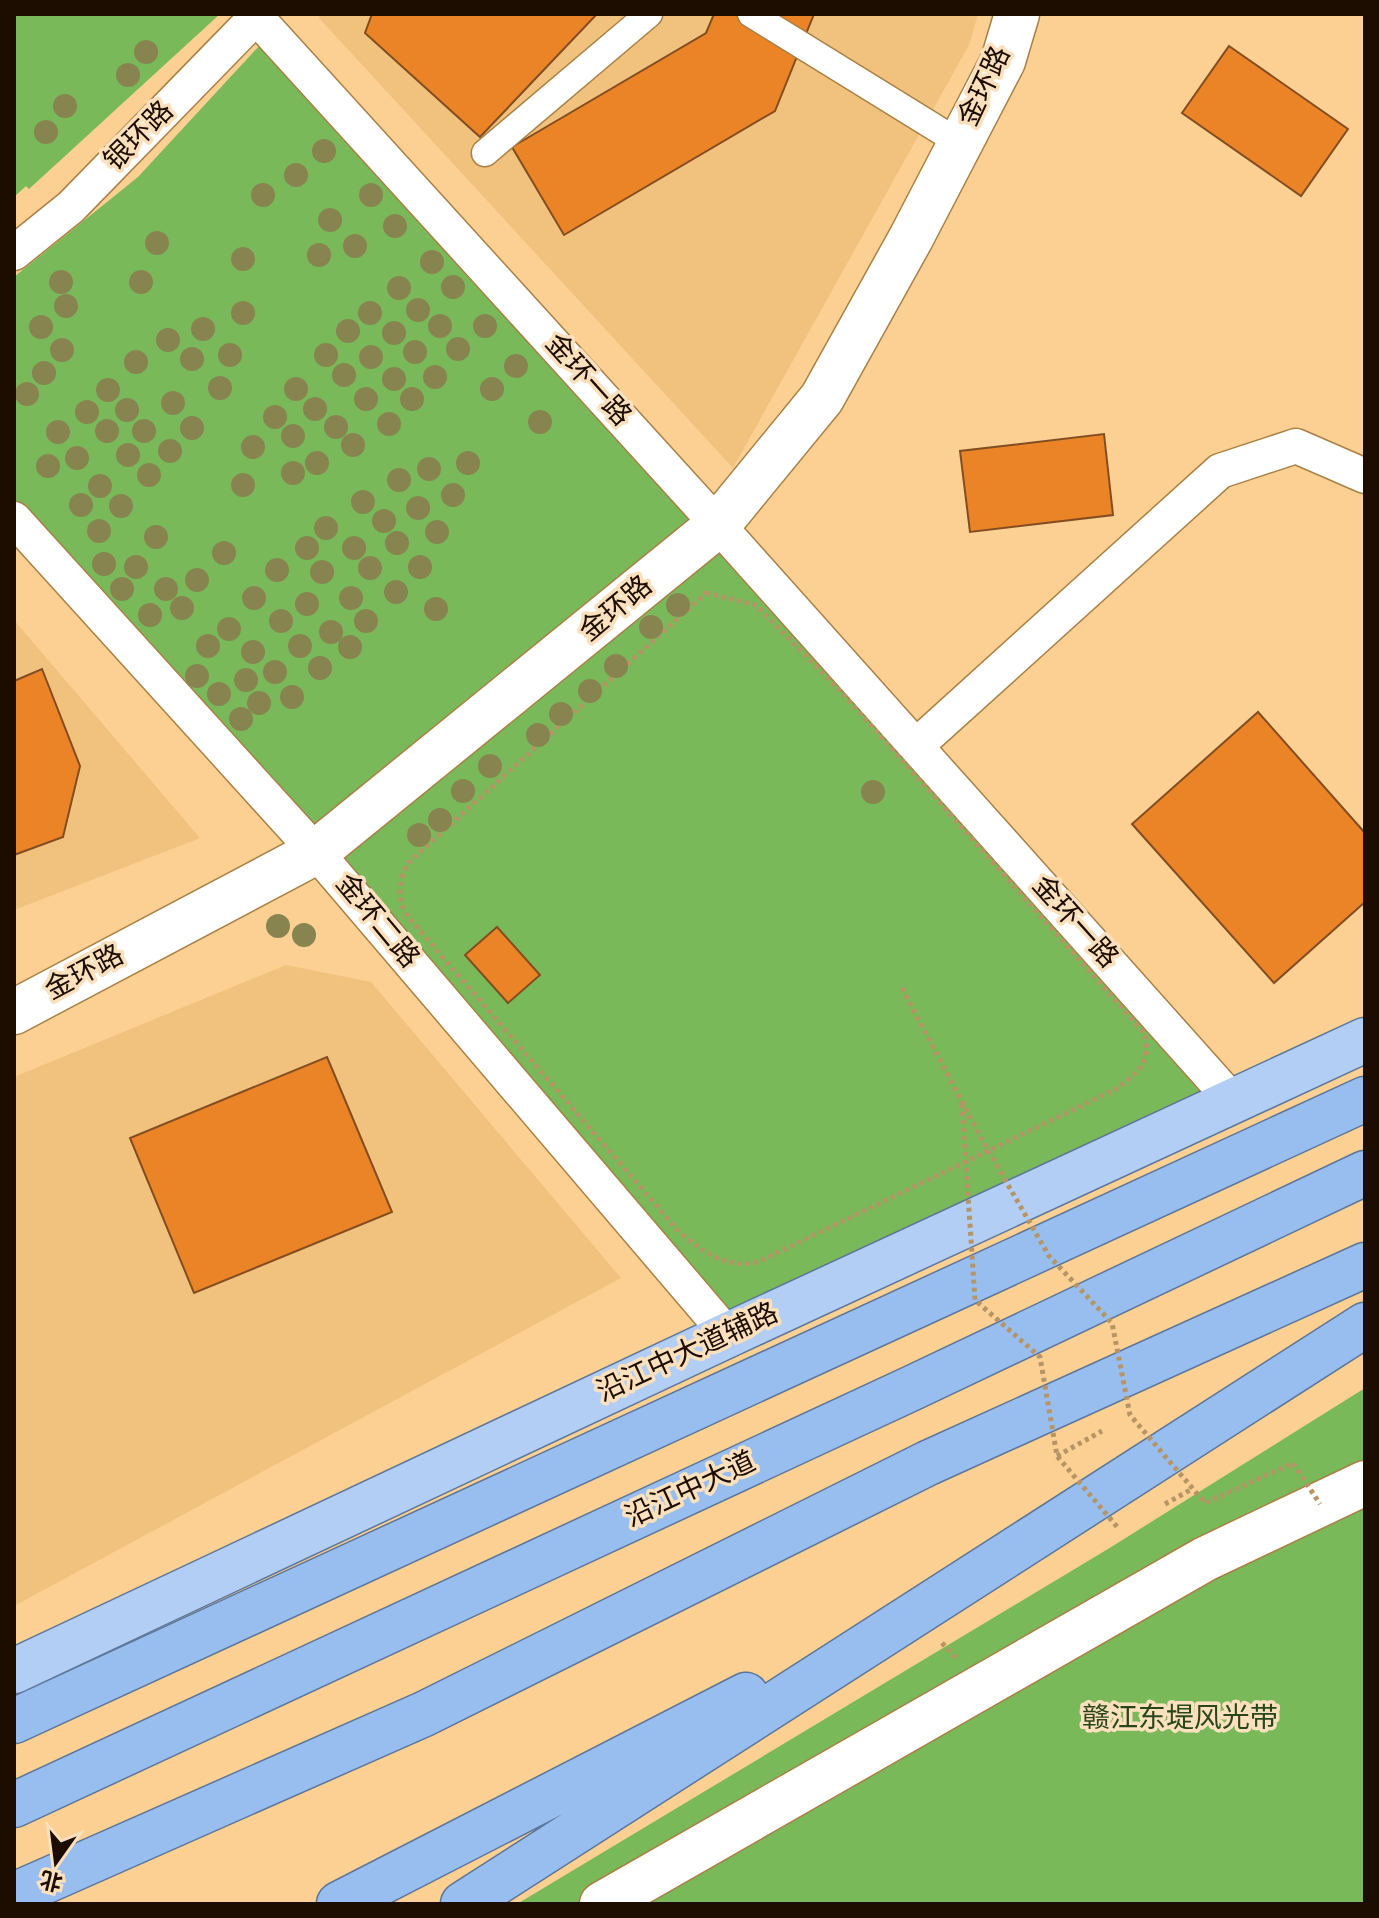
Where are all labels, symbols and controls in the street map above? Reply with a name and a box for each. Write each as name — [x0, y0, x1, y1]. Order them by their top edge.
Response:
street label: 金环路 — [952, 41, 1020, 133]
street label: 银环路 — [98, 95, 182, 179]
street label: 金环一路 — [536, 327, 638, 435]
street label: 金环路 — [573, 569, 661, 651]
street label: 金环二路 — [326, 868, 426, 976]
street label: 金环一路 — [1023, 869, 1125, 977]
street label: 金环路 — [39, 938, 131, 1010]
street label: 沿江中大道辅路 — [592, 1296, 784, 1412]
street label: 沿江中大道 — [620, 1445, 762, 1537]
park label: 赣江东堤风光带 — [1082, 1702, 1278, 1738]
north arrow — [16, 1822, 96, 1902]
text: 北 — [38, 1863, 66, 1895]

